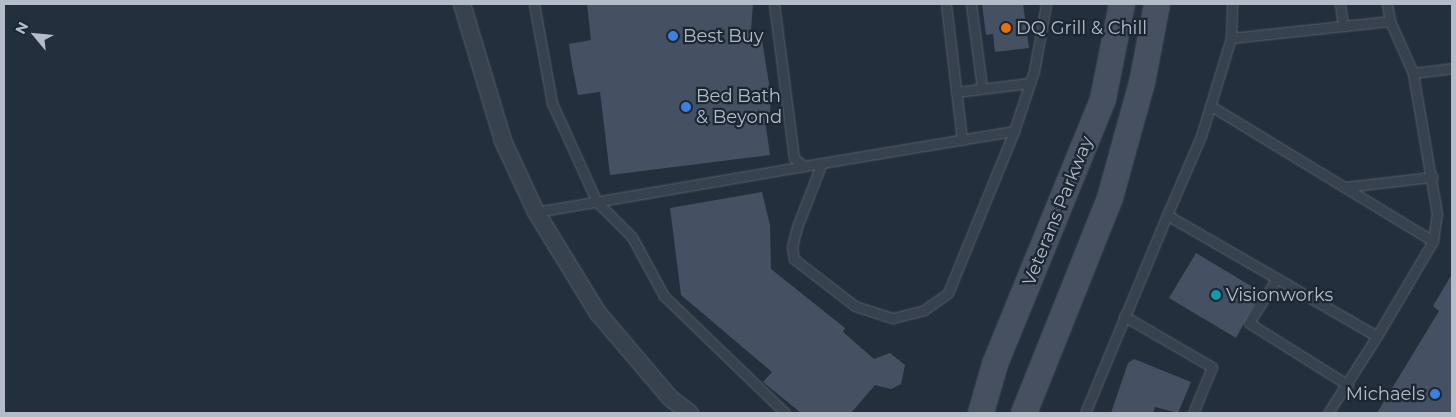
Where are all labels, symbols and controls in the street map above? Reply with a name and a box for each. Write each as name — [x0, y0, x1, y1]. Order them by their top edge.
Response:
north arrow — [10, 10, 60, 60]
place label: DQ Grill & Chill — [1016, 17, 1147, 39]
text: N — [11, 19, 32, 37]
marker: DQ Grill & Chill — [1000, 22, 1012, 34]
place label: Best Buy — [683, 25, 764, 47]
marker: Best Buy — [667, 30, 679, 42]
place label: Bed Bath & Beyond — [696, 86, 782, 128]
marker: Bed Bath & Beyond — [680, 101, 692, 113]
street label: Veterans Parkway — [1018, 133, 1098, 289]
place label: Visionworks — [1226, 284, 1333, 306]
marker: Visionworks — [1210, 289, 1222, 301]
place label: Michaels — [1346, 383, 1425, 405]
marker: Michaels — [1429, 388, 1441, 400]

